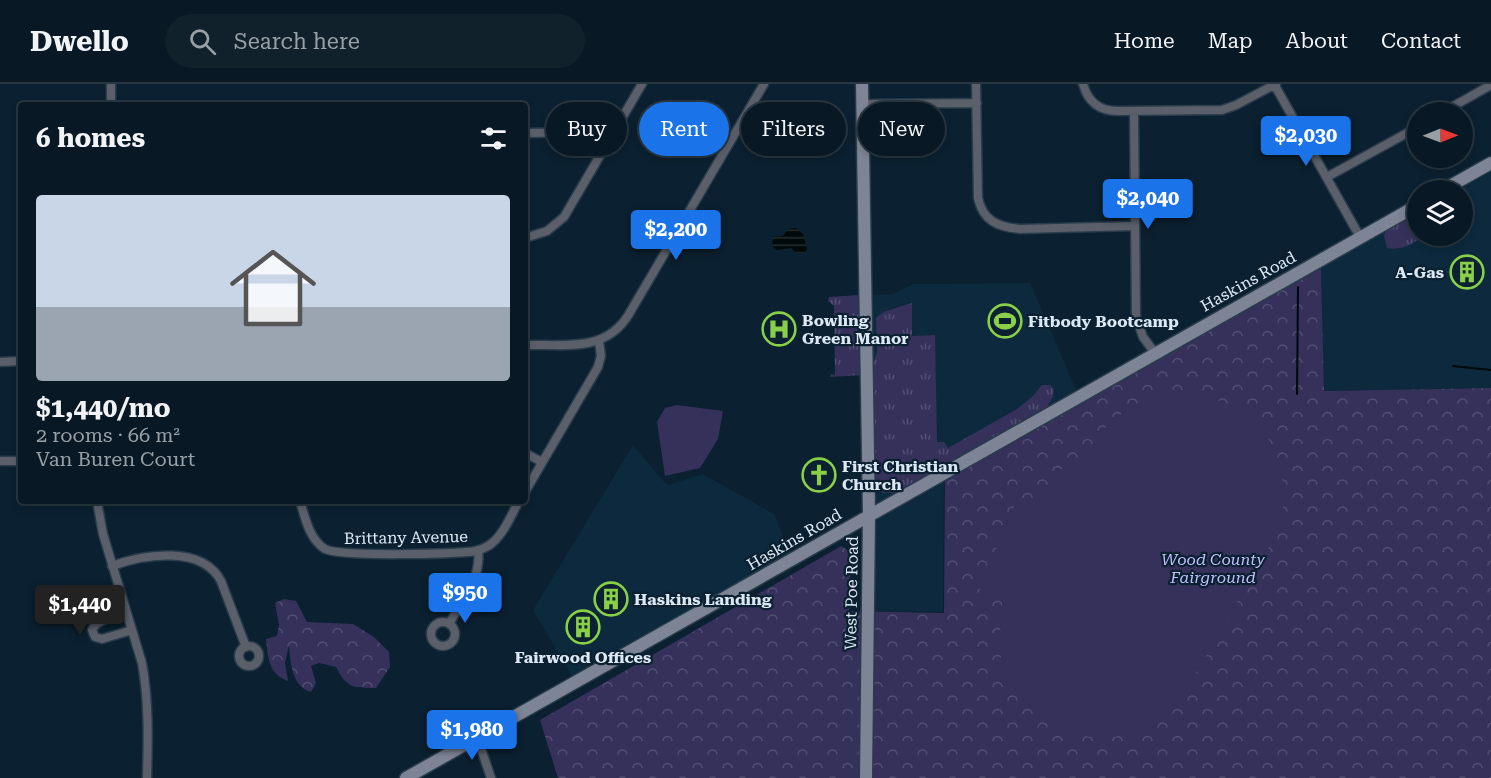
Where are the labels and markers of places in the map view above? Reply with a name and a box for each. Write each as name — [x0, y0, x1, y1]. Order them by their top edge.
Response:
pin: $2,030 — [1257, 116, 1355, 167]
pin: $2,040 — [1099, 179, 1197, 230]
pin: $2,200 — [627, 210, 725, 261]
building icon: A-Gas — [1449, 254, 1485, 290]
place label: A-Gas — [1395, 263, 1444, 282]
sports icon: Fitbody Bootcamp — [987, 303, 1023, 339]
hospital icon: Bowling Green Manor — [761, 311, 797, 347]
place label: Bowling Green Manor — [802, 311, 909, 348]
place label: Fitbody Bootcamp — [1028, 312, 1179, 331]
church icon: First Christian Church — [801, 457, 837, 493]
place label: First Christian Church — [842, 457, 958, 494]
pin: $950 — [429, 573, 501, 624]
building icon: Haskins Landing — [593, 581, 629, 617]
pin: $1,440 — [31, 585, 129, 636]
place label: Haskins Landing — [634, 590, 772, 609]
building icon: Fairwood Offices — [565, 609, 601, 645]
place label: Fairwood Offices — [515, 648, 651, 667]
pin: $1,980 — [423, 710, 521, 761]

